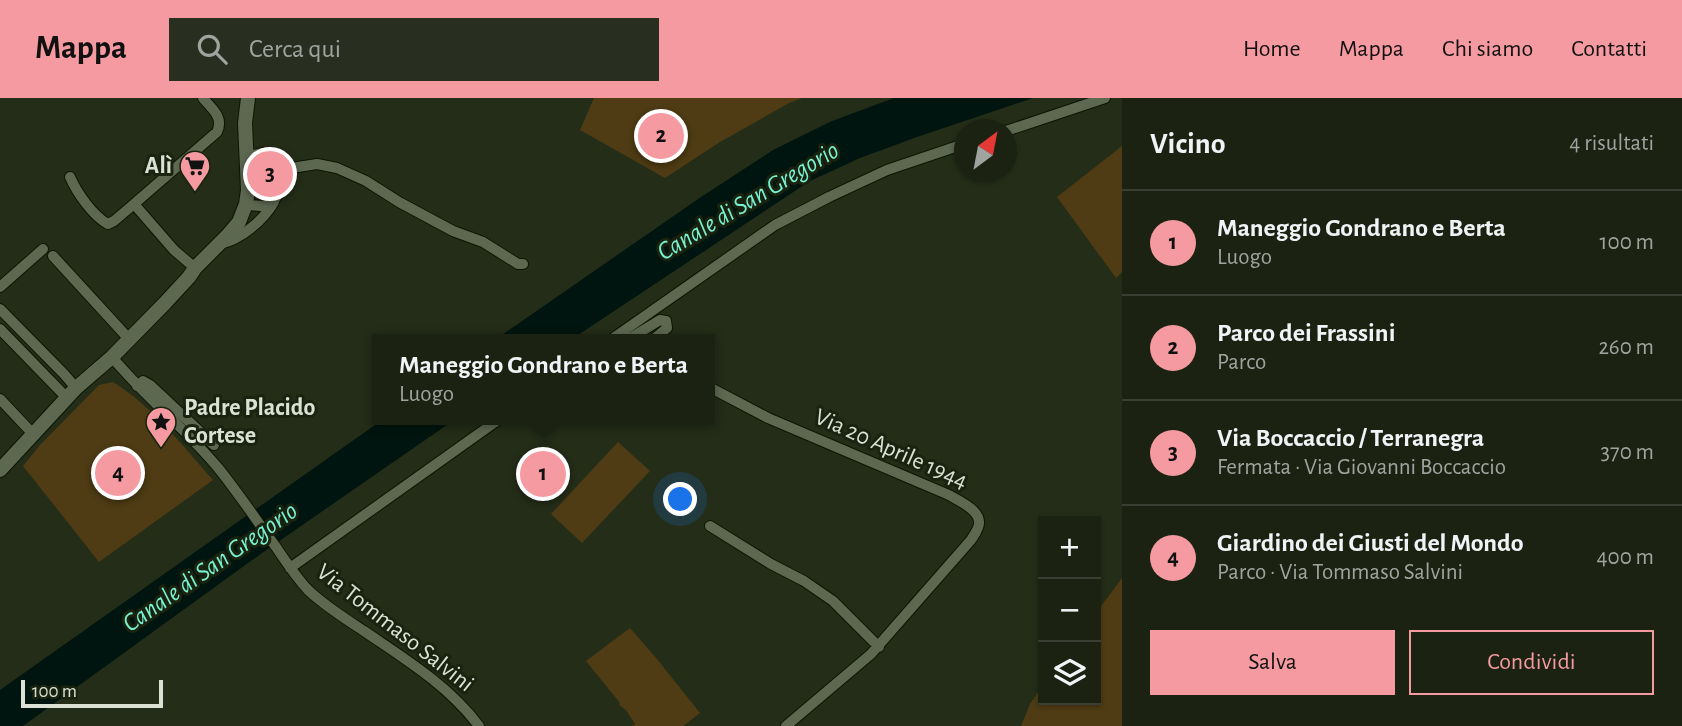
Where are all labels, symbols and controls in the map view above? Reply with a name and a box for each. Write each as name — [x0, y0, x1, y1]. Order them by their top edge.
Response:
search box — [169, 18, 659, 81]
icon: search — [193, 30, 231, 68]
text: Mappa — [35, 32, 127, 65]
text: Cerca qui — [249, 36, 341, 62]
text: Home — [1243, 37, 1301, 61]
text: Mappa — [1339, 37, 1404, 61]
text: Chi siamo — [1442, 37, 1533, 61]
text: Contatti — [1571, 37, 1647, 61]
pin: 2 — [638, 110, 684, 162]
north arrow — [954, 119, 1017, 182]
text: Vicino — [1150, 129, 1226, 159]
text: 4 risultati — [1569, 132, 1654, 155]
water label: Canale di San Gregorio — [653, 137, 843, 265]
pin: 3 — [247, 148, 293, 200]
supermarket icon: Alì — [178, 149, 212, 193]
place label: Alì — [145, 154, 172, 178]
text: Maneggio Gondrano e Berta — [1217, 215, 1506, 241]
text: 1 — [1169, 231, 1177, 254]
text: 100 m — [1600, 231, 1654, 254]
text: Luogo — [1217, 246, 1272, 269]
text: Parco dei Frassini — [1217, 320, 1395, 346]
popup — [372, 334, 715, 425]
text: 2 — [1168, 336, 1178, 359]
text: 260 m — [1598, 336, 1654, 359]
text: Parco — [1217, 351, 1266, 374]
text: Maneggio Gondrano e Berta — [399, 352, 688, 378]
text: Luogo — [399, 383, 454, 406]
place label: Padre Placido Cortese — [184, 396, 315, 448]
place icon: Padre Placido Cortese — [144, 405, 178, 449]
street label: Via 20 Aprile 1944 — [811, 405, 971, 493]
text: Via Boccaccio / Terranegra — [1217, 425, 1484, 451]
text: 3 — [1168, 441, 1178, 464]
text: 370 m — [1601, 441, 1654, 464]
pin: 4 — [95, 447, 141, 499]
pin: 1 — [520, 448, 566, 500]
text: Fermata · Via Giovanni Boccaccio — [1217, 456, 1506, 479]
your location — [663, 482, 697, 516]
water label: Canale di San Gregorio — [118, 497, 302, 637]
map controls — [1038, 516, 1101, 705]
button: + — [1038, 516, 1101, 579]
text: Giardino dei Giusti del Mondo — [1217, 530, 1524, 556]
text: 4 — [1167, 546, 1179, 569]
text: 400 m — [1596, 546, 1654, 569]
street label: Via Tommaso Salvini — [312, 559, 478, 697]
text: Parco · Via Tommaso Salvini — [1217, 561, 1463, 584]
button: − — [1038, 579, 1101, 642]
button: Salva — [1150, 630, 1395, 695]
button: Condividi — [1409, 630, 1654, 695]
button: layers — [1038, 642, 1101, 705]
scale bar — [21, 677, 163, 709]
text: 100 m — [32, 682, 77, 701]

